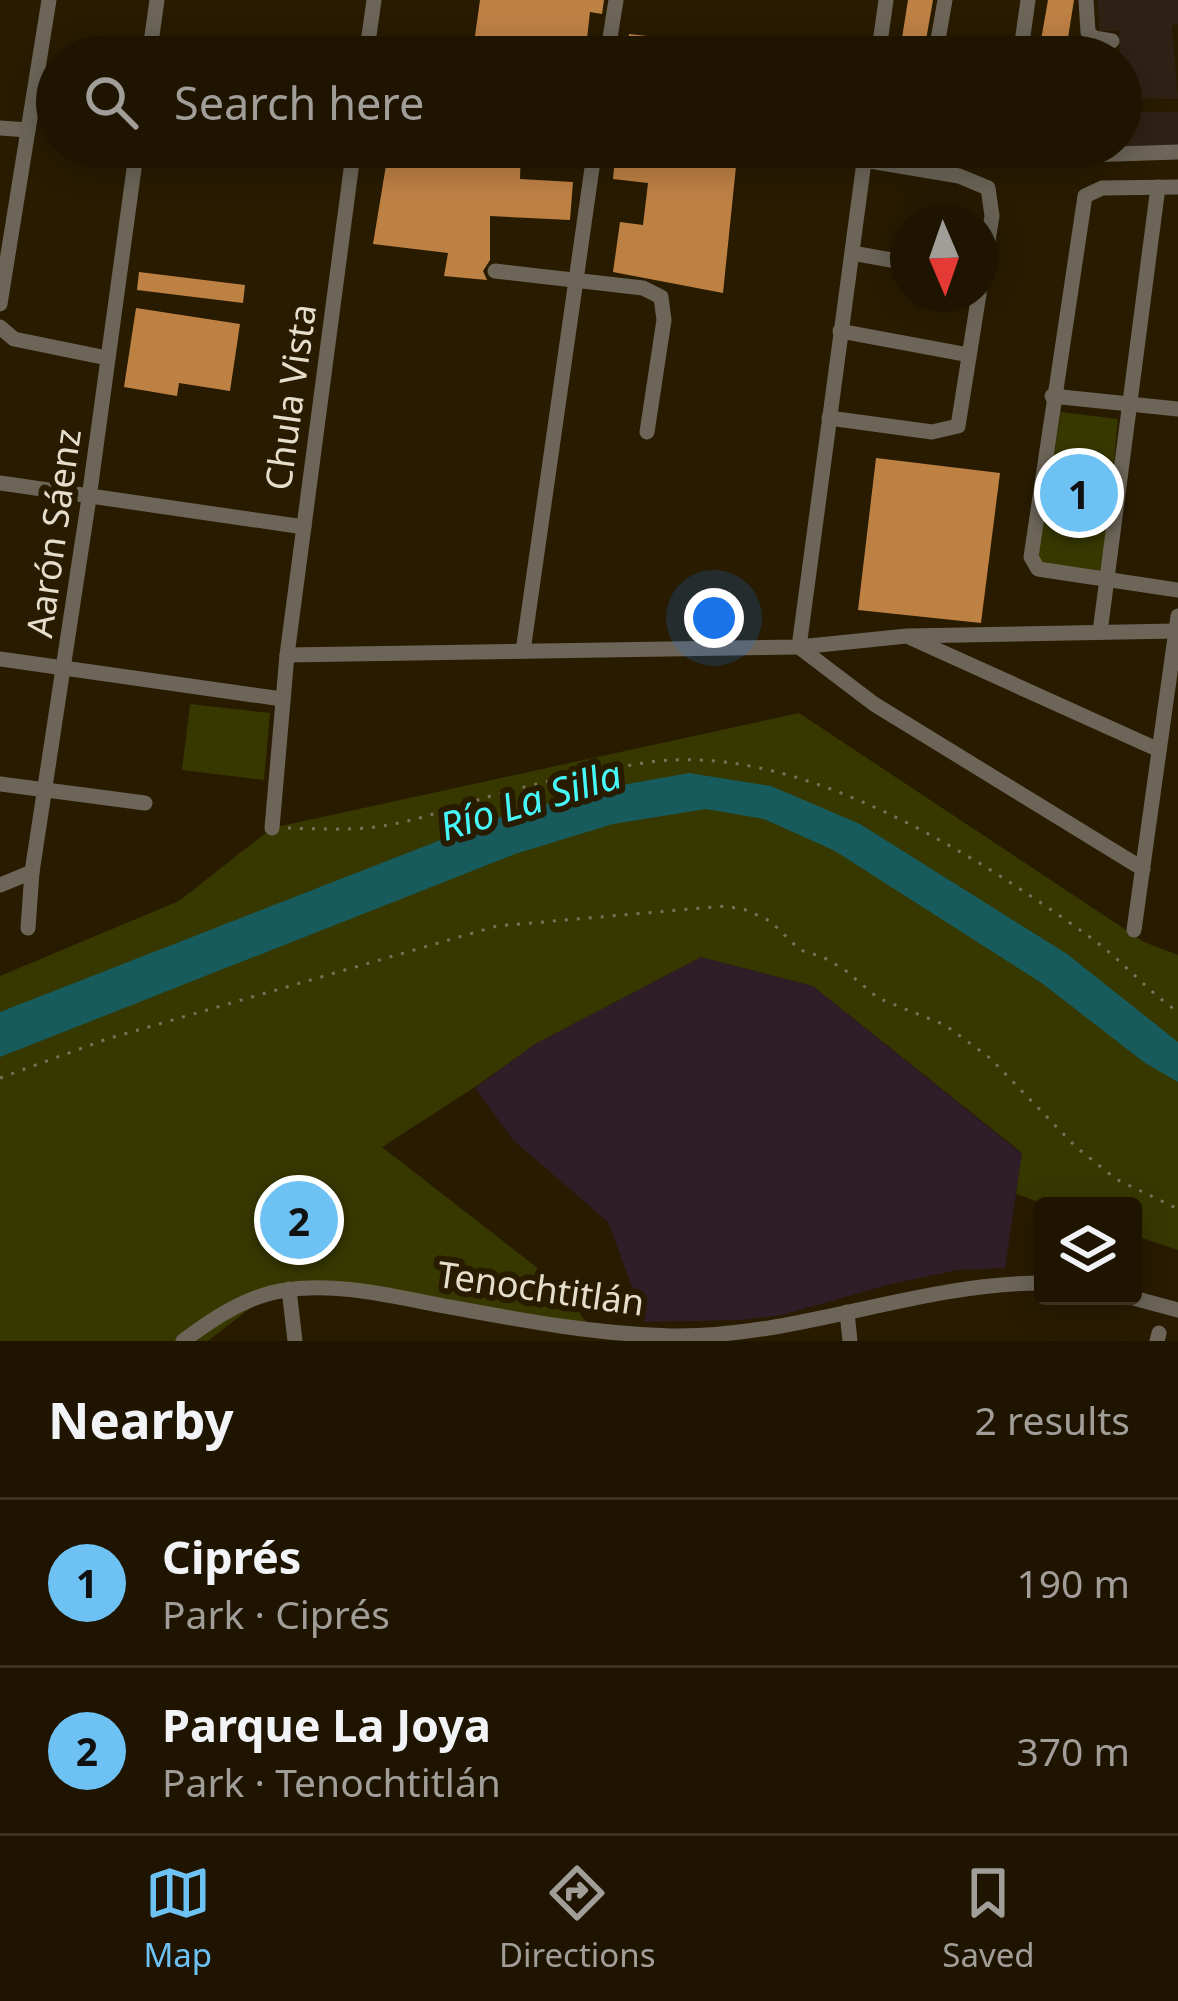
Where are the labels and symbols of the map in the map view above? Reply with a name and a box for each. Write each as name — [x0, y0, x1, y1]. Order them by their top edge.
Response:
north arrow — [890, 204, 998, 312]
street label: Chula Vista — [253, 301, 327, 493]
street label: Aarón Sáenz — [14, 426, 92, 640]
pin: 1 — [1040, 448, 1118, 538]
your location — [684, 588, 744, 648]
water label: Río La Silla — [433, 746, 627, 852]
pin: 2 — [260, 1175, 338, 1265]
street label: Tenochtitlán — [434, 1249, 648, 1327]

